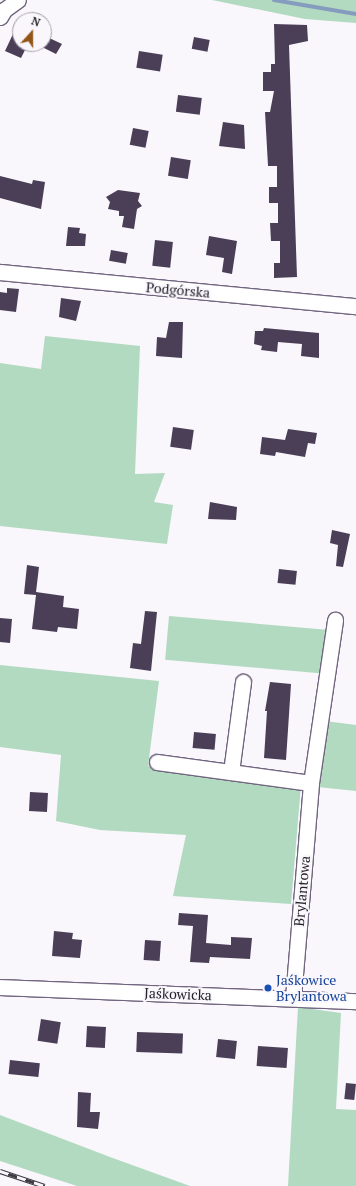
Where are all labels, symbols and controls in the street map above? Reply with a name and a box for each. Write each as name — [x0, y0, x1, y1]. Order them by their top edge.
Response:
north arrow — [12, 12, 52, 52]
text: N — [30, 14, 42, 30]
street label: Podgórska — [145, 279, 211, 301]
street label: Brylantowa — [291, 855, 313, 927]
place label: Jaśkowice Brylantowa — [276, 972, 347, 1004]
marker: Jaśkowice Brylantowa — [263, 983, 273, 993]
street label: Jaśkowicka — [144, 984, 212, 1004]

